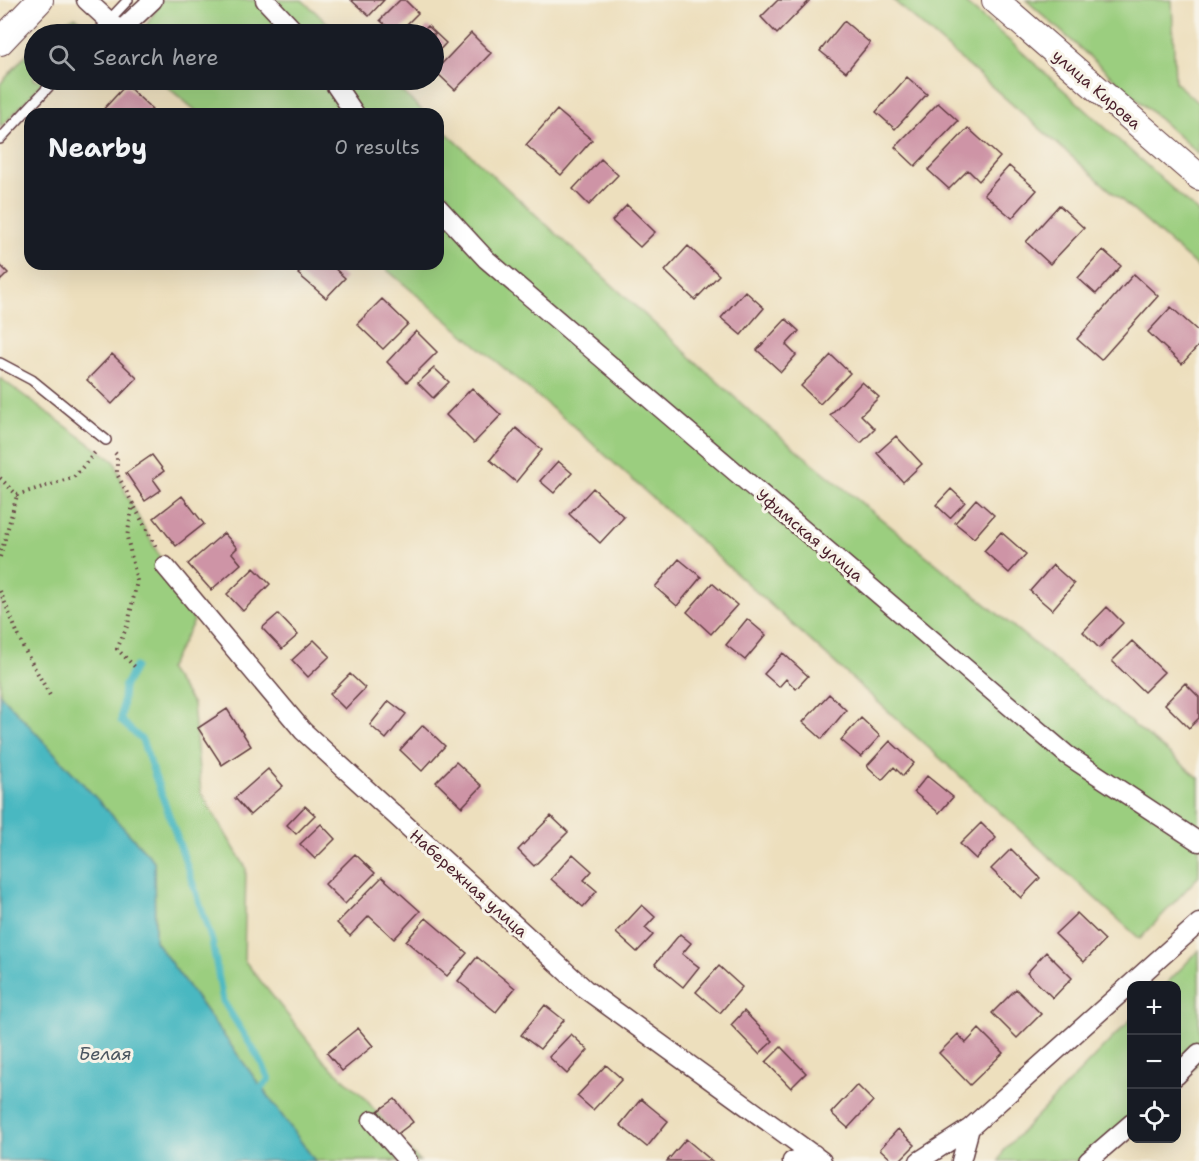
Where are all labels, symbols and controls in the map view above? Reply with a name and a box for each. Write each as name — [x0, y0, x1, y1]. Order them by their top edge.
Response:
search box — [24, 24, 444, 90]
icon: search — [45, 41, 78, 74]
text: Search here — [93, 43, 219, 72]
street label: улица Кирова — [1048, 45, 1146, 134]
text: Nearby — [48, 130, 147, 165]
text: 0 results — [334, 134, 420, 160]
street label: Уфимская улица — [752, 484, 868, 586]
street label: Набережная улица — [405, 825, 532, 942]
map controls — [1127, 981, 1181, 1143]
button: + — [1127, 981, 1181, 1035]
button: − — [1127, 1035, 1181, 1089]
water label: Белая — [79, 1042, 132, 1066]
button: locate — [1127, 1089, 1181, 1143]

